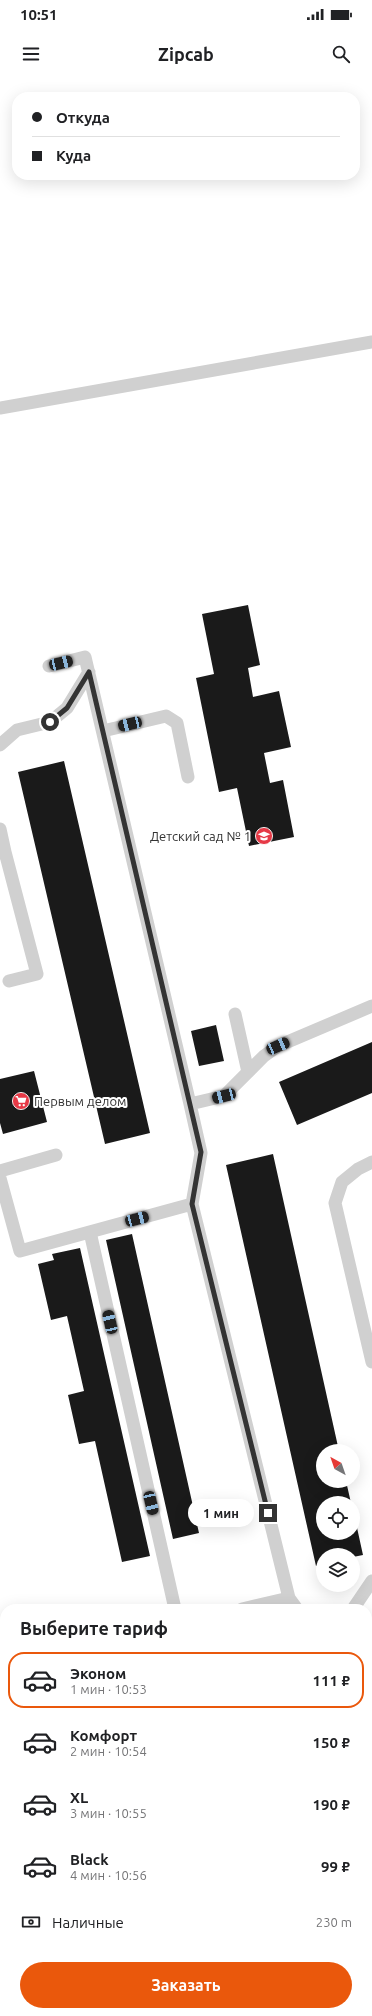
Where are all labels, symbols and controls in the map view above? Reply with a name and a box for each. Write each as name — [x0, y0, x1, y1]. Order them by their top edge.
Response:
text: 10:51 — [20, 6, 58, 23]
icon: menu — [20, 43, 42, 65]
icon: search — [330, 43, 352, 65]
text: Zipcab — [158, 44, 214, 64]
text: Откуда — [56, 109, 110, 126]
text: Куда — [56, 147, 91, 164]
car — [48, 654, 74, 672]
route start — [41, 713, 59, 731]
car — [117, 715, 143, 733]
school or university icon: Детский сад № 1 — [254, 826, 274, 846]
place label: Детский сад № 1 — [150, 829, 251, 843]
car — [265, 1036, 291, 1056]
car — [211, 1087, 237, 1105]
supermarket icon: Первым делом — [11, 1091, 31, 1111]
place label: Первым делом — [34, 1094, 126, 1108]
car — [124, 1210, 150, 1228]
car — [101, 1309, 119, 1335]
north arrow — [316, 1444, 360, 1488]
map controls — [316, 1444, 360, 1592]
car — [142, 1490, 160, 1516]
button: locate — [316, 1496, 360, 1540]
callout: 1 мин — [188, 1499, 254, 1527]
route end — [259, 1504, 277, 1522]
text: 1 мин — [203, 1506, 239, 1520]
button: layers — [316, 1548, 360, 1592]
text: Выберите тариф — [20, 1618, 168, 1638]
icon: car — [22, 1662, 58, 1698]
text: Эконом — [70, 1665, 126, 1682]
text: 111 ₽ — [313, 1672, 350, 1689]
text: 1 мин · 10:53 — [70, 1682, 147, 1696]
icon: car — [22, 1724, 58, 1760]
text: Комфорт — [70, 1727, 137, 1744]
text: 150 ₽ — [313, 1734, 350, 1751]
text: 2 мин · 10:54 — [70, 1744, 147, 1758]
icon: car — [22, 1786, 58, 1822]
text: XL — [70, 1789, 88, 1806]
text: 190 ₽ — [313, 1796, 350, 1813]
text: 3 мин · 10:55 — [70, 1806, 147, 1820]
icon: car — [22, 1848, 58, 1884]
text: Black — [70, 1851, 109, 1868]
text: 99 ₽ — [321, 1858, 350, 1875]
text: 4 мин · 10:56 — [70, 1868, 147, 1882]
icon: cash — [20, 1911, 42, 1933]
text: Наличные — [52, 1914, 124, 1931]
text: 230 m — [316, 1915, 352, 1929]
button: Заказать — [20, 1962, 352, 2008]

